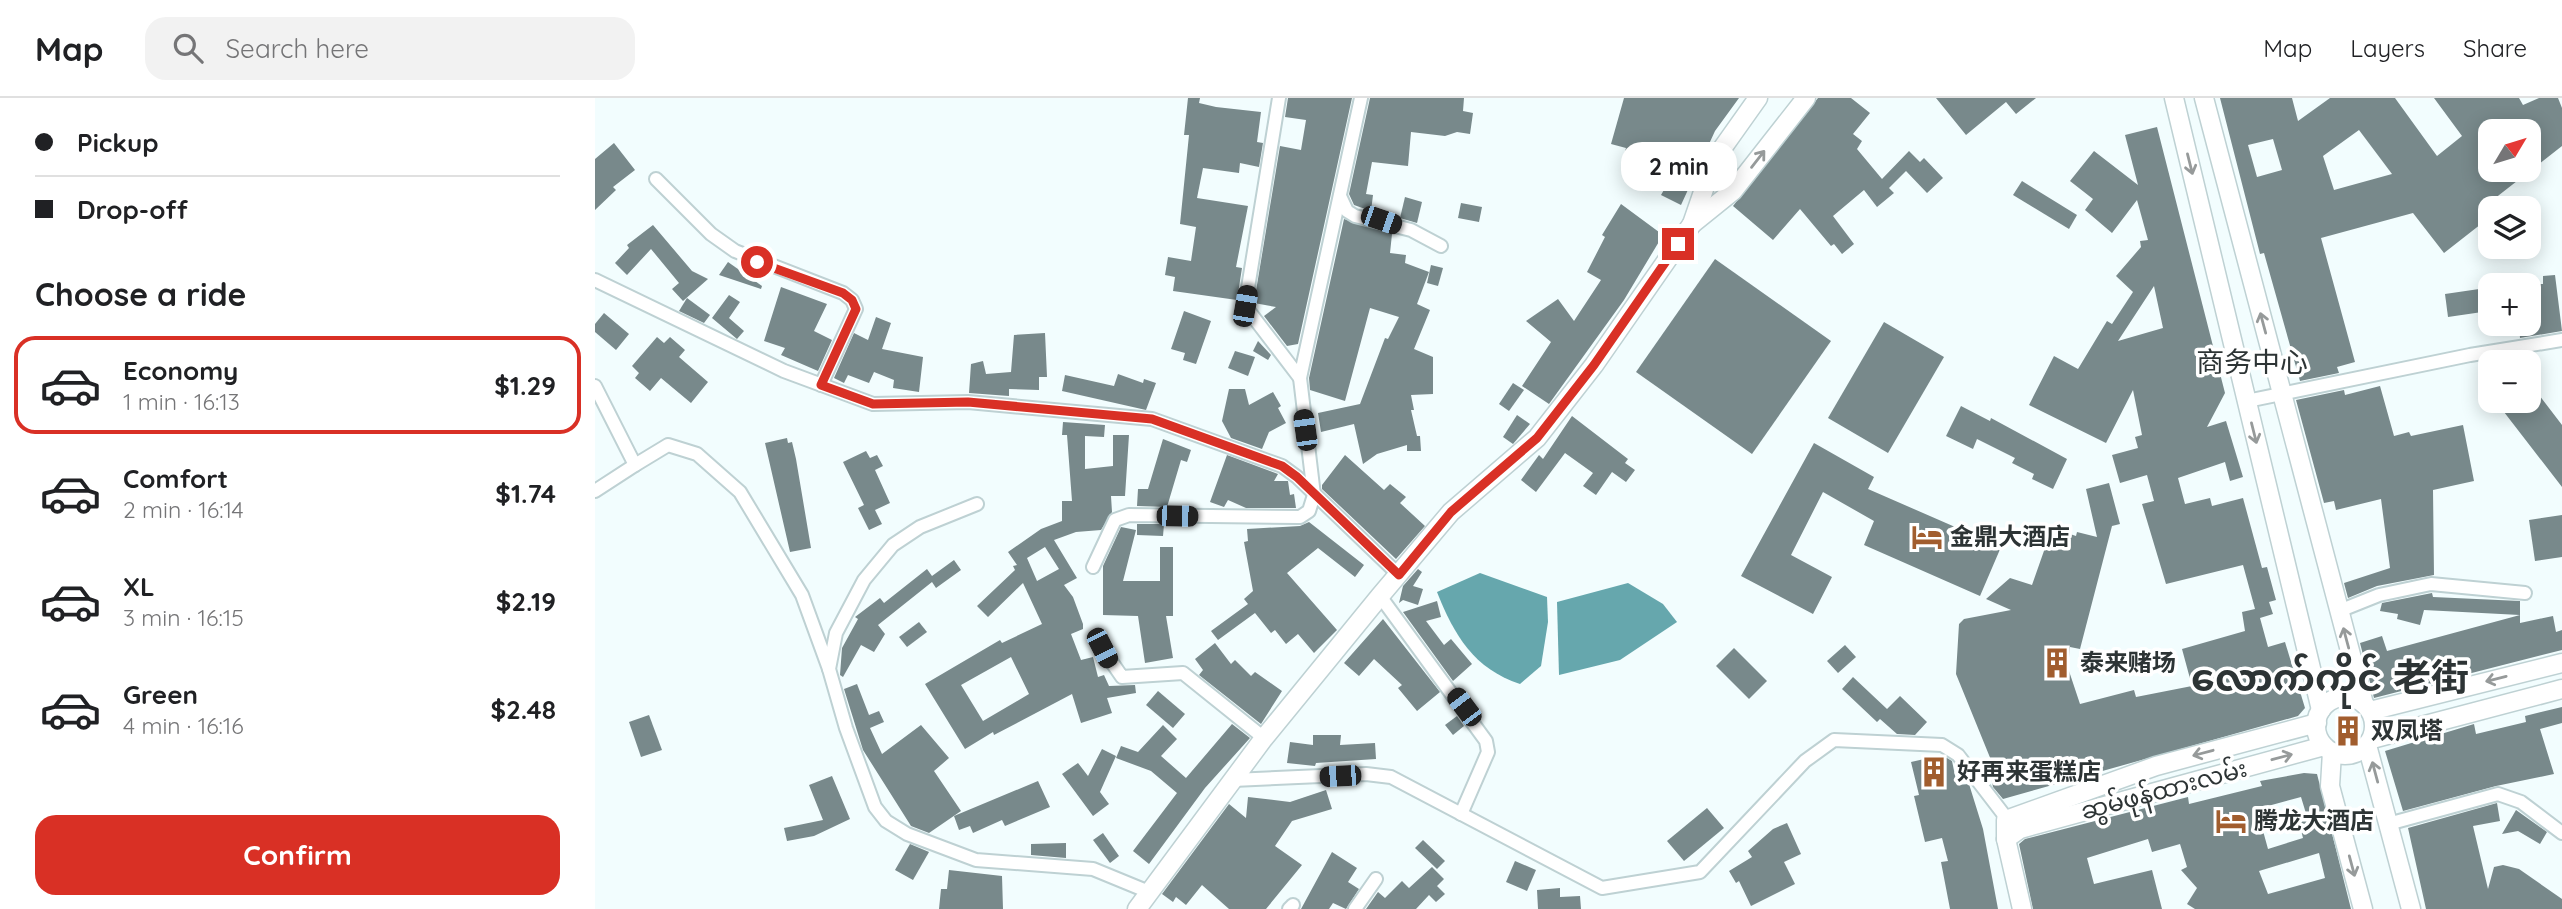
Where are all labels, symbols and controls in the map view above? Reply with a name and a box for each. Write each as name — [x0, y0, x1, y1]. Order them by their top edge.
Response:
search box — [145, 17, 635, 80]
text: Map — [35, 28, 103, 69]
icon: search — [169, 29, 207, 67]
text: Search here — [225, 32, 369, 65]
text: Map — [2263, 33, 2312, 63]
text: Layers — [2350, 33, 2425, 63]
text: Share — [2463, 33, 2527, 63]
north arrow — [2478, 119, 2541, 182]
map controls — [2478, 119, 2541, 413]
text: Pickup — [77, 126, 159, 159]
callout: 2 min — [1620, 142, 1736, 192]
one-way arrow — [1750, 151, 1765, 169]
text: 2 min — [1649, 152, 1709, 181]
one-way arrow — [2184, 152, 2197, 175]
text: Drop-off — [77, 193, 188, 226]
button: layers — [2478, 196, 2541, 259]
car — [1358, 203, 1405, 237]
route end — [1662, 228, 1694, 260]
route start — [741, 246, 773, 278]
button: + — [2478, 273, 2541, 336]
text: Choose a ride — [35, 274, 247, 314]
car — [1232, 283, 1259, 329]
one-way arrow — [2256, 312, 2269, 334]
district label: 商务中心 — [2196, 344, 2308, 379]
button: − — [2478, 350, 2541, 413]
icon: car — [39, 354, 102, 417]
text: Economy — [123, 354, 238, 387]
text: $1.29 — [494, 369, 556, 402]
text: 1 min · 16:13 — [123, 387, 240, 416]
car — [1292, 408, 1319, 452]
one-way arrow — [2248, 421, 2262, 444]
icon: car — [39, 462, 102, 525]
text: Comfort — [123, 462, 228, 495]
text: $1.74 — [495, 477, 556, 510]
text: 2 min · 16:14 — [123, 495, 244, 524]
car — [1156, 505, 1199, 527]
hotel icon: 金鼎大酒店 — [1910, 520, 1944, 554]
place label: 金鼎大酒店 — [1950, 521, 2070, 551]
icon: car — [39, 570, 102, 633]
text: XL — [123, 570, 155, 603]
text: $2.19 — [496, 585, 556, 618]
text: 3 min · 16:15 — [123, 603, 244, 632]
car — [1084, 625, 1121, 671]
one-way arrow — [2339, 627, 2352, 649]
building icon: 泰来赌场 — [2040, 646, 2074, 680]
place label: 泰来赌场 — [2080, 647, 2176, 677]
district label: လောက်ကိုင် 老街 — [2191, 652, 2469, 709]
one-way arrow — [2485, 673, 2508, 686]
icon: car — [39, 678, 102, 741]
text: Green — [123, 678, 198, 711]
car — [1443, 684, 1486, 730]
text: $2.48 — [490, 693, 556, 726]
text: 4 min · 16:16 — [123, 711, 244, 740]
building icon: 双凤塔 — [2331, 714, 2365, 748]
place label: 双凤塔 — [2371, 715, 2443, 745]
one-way arrow — [2192, 747, 2215, 760]
one-way arrow — [2271, 750, 2293, 763]
street label: ဆွမ်ဖုန်ထားလမ်း — [2077, 752, 2251, 830]
building icon: 好再来蛋糕店 — [1917, 755, 1951, 789]
place label: 好再来蛋糕店 — [1957, 756, 2101, 786]
one-way arrow — [2368, 761, 2381, 784]
car — [1319, 764, 1362, 788]
hotel icon: 腾龙大酒店 — [2214, 804, 2248, 838]
place label: 腾龙大酒店 — [2254, 805, 2374, 835]
button: Confirm — [35, 815, 560, 895]
one-way arrow — [2346, 854, 2359, 877]

